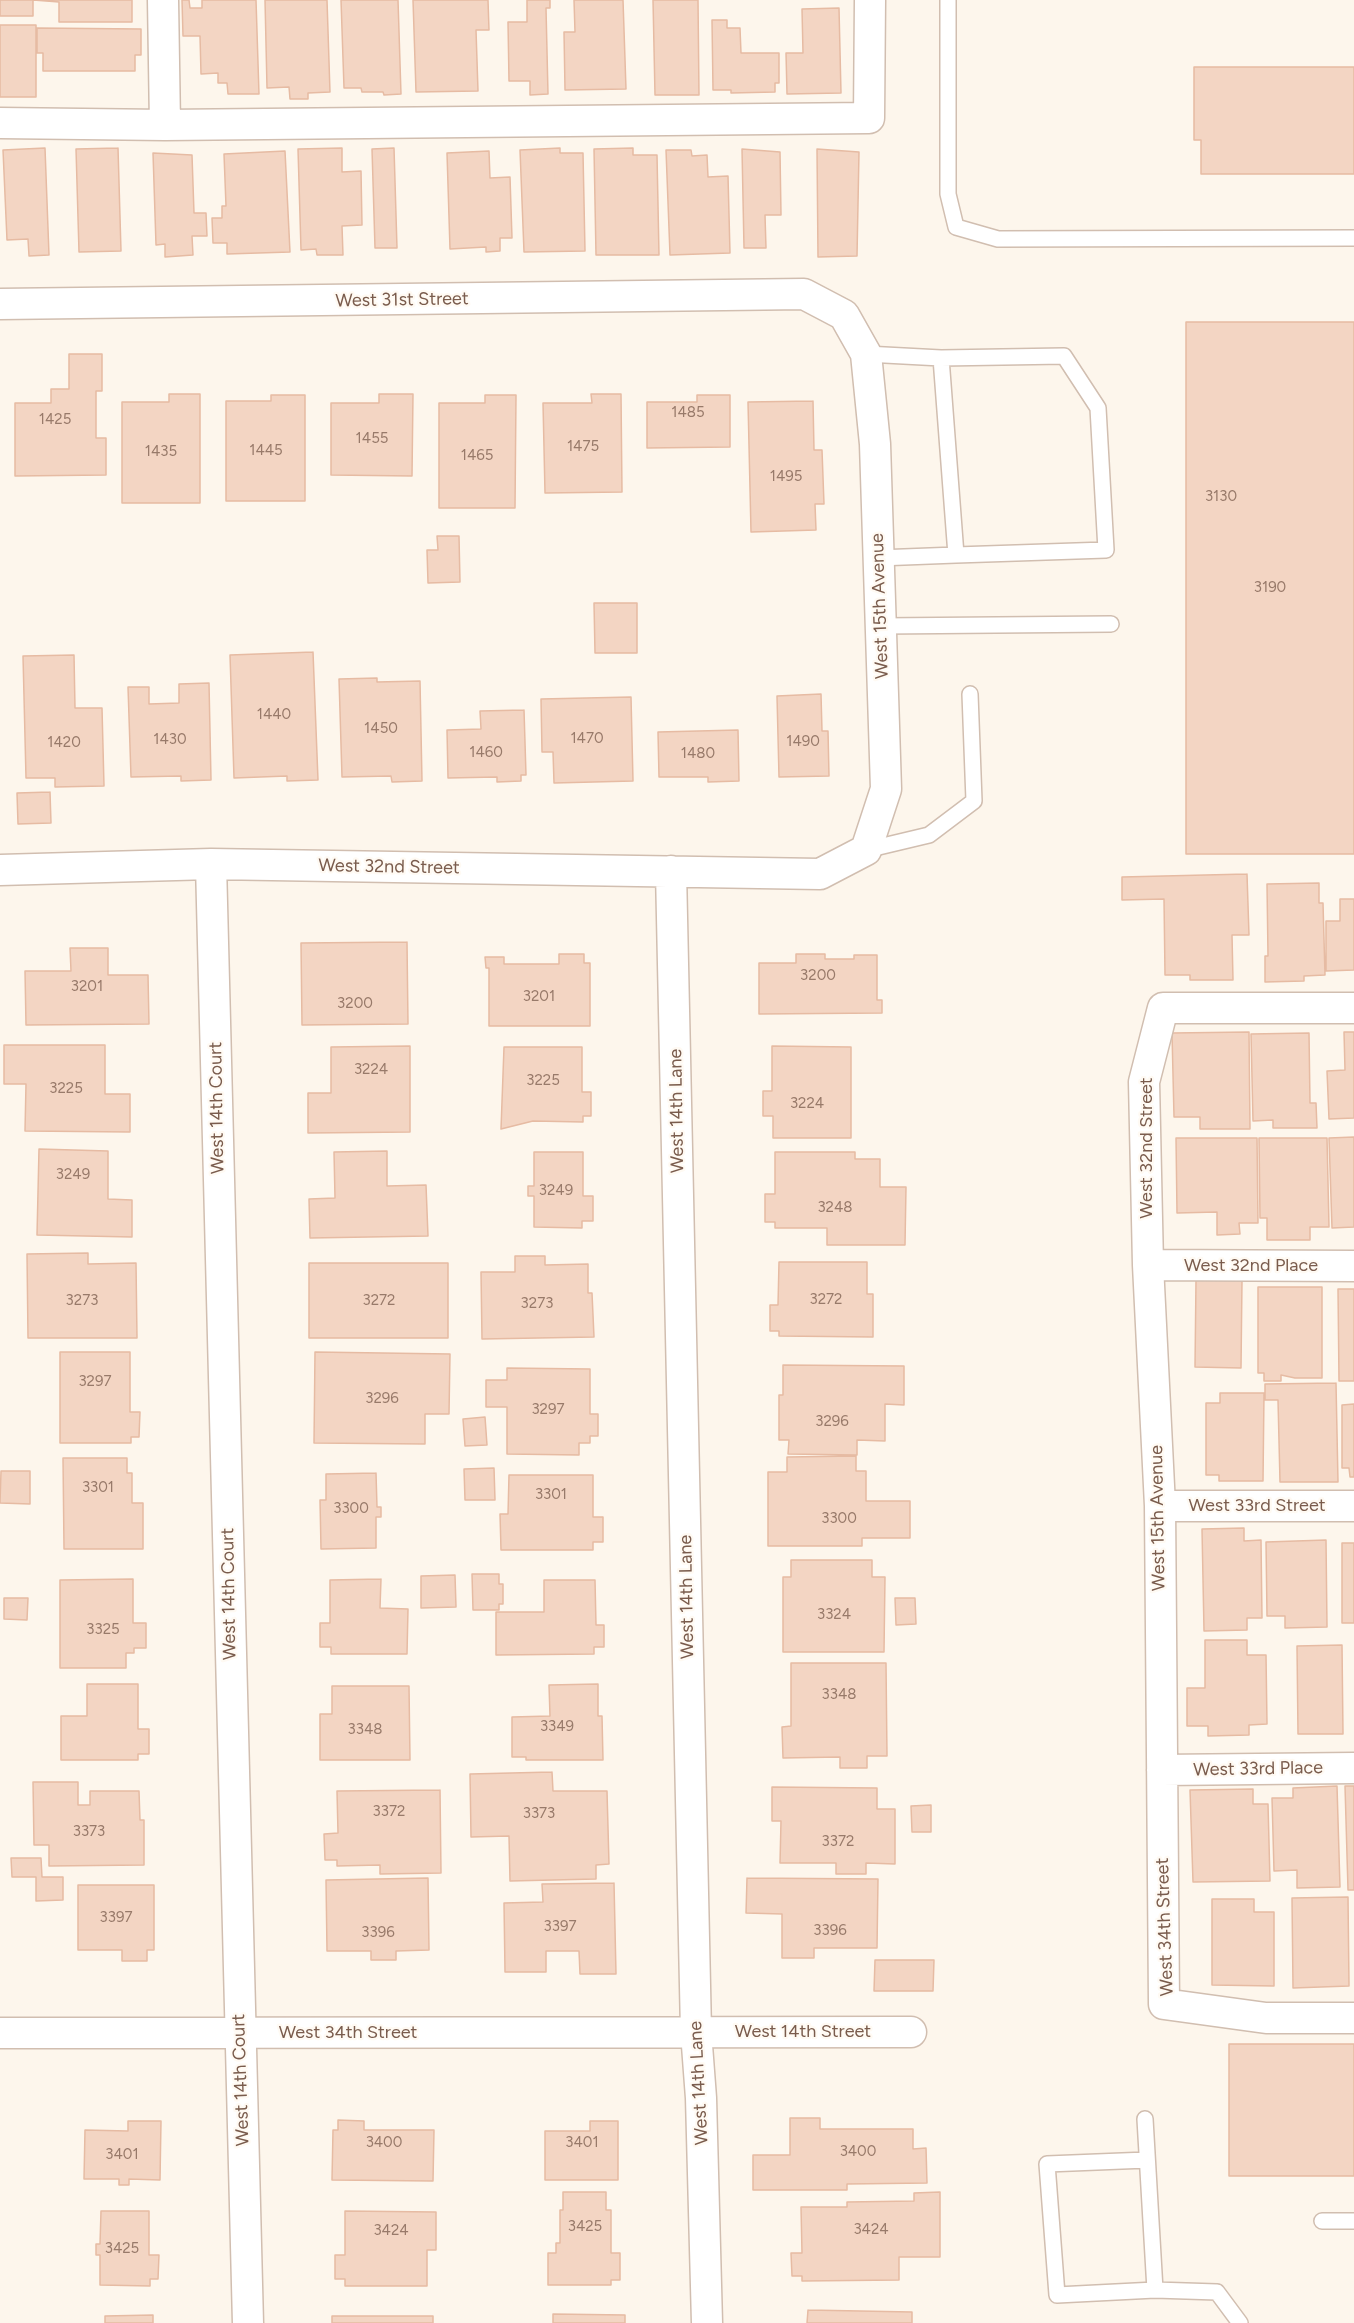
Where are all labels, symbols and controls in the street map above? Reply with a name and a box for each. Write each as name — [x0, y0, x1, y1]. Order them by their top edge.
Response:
street label: West 31st Street — [335, 288, 469, 312]
house number: 1485 — [671, 404, 705, 422]
house number: 1425 — [39, 411, 71, 429]
house number: 1455 — [356, 430, 388, 448]
house number: 1475 — [567, 438, 599, 456]
house number: 1445 — [249, 442, 283, 460]
house number: 1435 — [145, 443, 177, 461]
house number: 1465 — [461, 447, 493, 465]
house number: 1495 — [770, 468, 802, 486]
house number: 3130 — [1205, 488, 1237, 506]
street label: West 15th Avenue — [867, 533, 893, 679]
house number: 3190 — [1254, 579, 1286, 597]
house number: 1440 — [257, 706, 291, 724]
house number: 1450 — [364, 720, 398, 738]
house number: 1470 — [570, 730, 604, 748]
house number: 1430 — [153, 731, 187, 749]
house number: 1490 — [786, 733, 820, 751]
house number: 1420 — [47, 734, 81, 752]
house number: 1460 — [469, 744, 503, 762]
house number: 1480 — [681, 745, 715, 763]
street label: West 32nd Street — [318, 855, 460, 879]
house number: 3200 — [800, 967, 836, 985]
house number: 3201 — [71, 978, 103, 996]
house number: 3201 — [523, 988, 555, 1006]
house number: 3200 — [337, 995, 373, 1013]
street label: West 14th Court — [205, 1042, 229, 1174]
street label: West 14th Lane — [665, 1049, 689, 1173]
house number: 3224 — [354, 1061, 388, 1079]
house number: 3225 — [526, 1072, 560, 1090]
street label: West 32nd Street — [1136, 1077, 1158, 1219]
house number: 3225 — [49, 1080, 83, 1098]
house number: 3224 — [790, 1095, 824, 1113]
house number: 3249 — [56, 1166, 90, 1184]
house number: 3249 — [539, 1182, 573, 1200]
house number: 3248 — [817, 1199, 853, 1217]
street label: West 32nd Place — [1184, 1255, 1318, 1277]
house number: 3272 — [810, 1291, 842, 1309]
house number: 3273 — [66, 1292, 98, 1310]
house number: 3272 — [363, 1292, 395, 1310]
house number: 3273 — [521, 1295, 553, 1313]
house number: 3297 — [78, 1373, 112, 1391]
house number: 3296 — [365, 1390, 399, 1408]
house number: 3297 — [531, 1401, 565, 1419]
house number: 3296 — [815, 1413, 849, 1431]
street label: West 15th Avenue — [1146, 1445, 1170, 1591]
house number: 3301 — [82, 1479, 114, 1497]
house number: 3301 — [535, 1486, 567, 1504]
street label: West 33rd Street — [1188, 1495, 1326, 1517]
house number: 3300 — [333, 1500, 369, 1518]
house number: 3300 — [821, 1510, 857, 1528]
street label: West 14th Court — [217, 1528, 241, 1660]
street label: West 14th Lane — [675, 1535, 699, 1659]
house number: 3324 — [817, 1606, 851, 1624]
house number: 3325 — [86, 1621, 120, 1639]
house number: 3348 — [822, 1686, 856, 1704]
house number: 3349 — [540, 1718, 574, 1736]
house number: 3348 — [348, 1721, 382, 1739]
street label: West 33rd Place — [1193, 1757, 1323, 1781]
house number: 3372 — [373, 1803, 405, 1821]
house number: 3373 — [523, 1805, 555, 1823]
house number: 3373 — [73, 1823, 105, 1841]
house number: 3372 — [822, 1833, 854, 1851]
street label: West 34th Street — [1152, 1857, 1178, 1997]
house number: 3397 — [100, 1909, 132, 1927]
house number: 3397 — [544, 1918, 576, 1936]
house number: 3396 — [813, 1922, 847, 1940]
house number: 3396 — [361, 1924, 395, 1942]
street label: West 14th Court — [228, 2014, 254, 2146]
street label: West 14th Lane — [685, 2020, 713, 2146]
street label: West 14th Street — [735, 2021, 871, 2043]
street label: West 34th Street — [279, 2022, 417, 2044]
house number: 3400 — [366, 2134, 402, 2152]
house number: 3401 — [565, 2134, 599, 2152]
house number: 3400 — [840, 2143, 876, 2161]
house number: 3401 — [105, 2146, 139, 2164]
house number: 3425 — [568, 2218, 602, 2236]
house number: 3424 — [853, 2221, 889, 2239]
house number: 3424 — [373, 2222, 409, 2240]
house number: 3425 — [105, 2240, 139, 2258]

